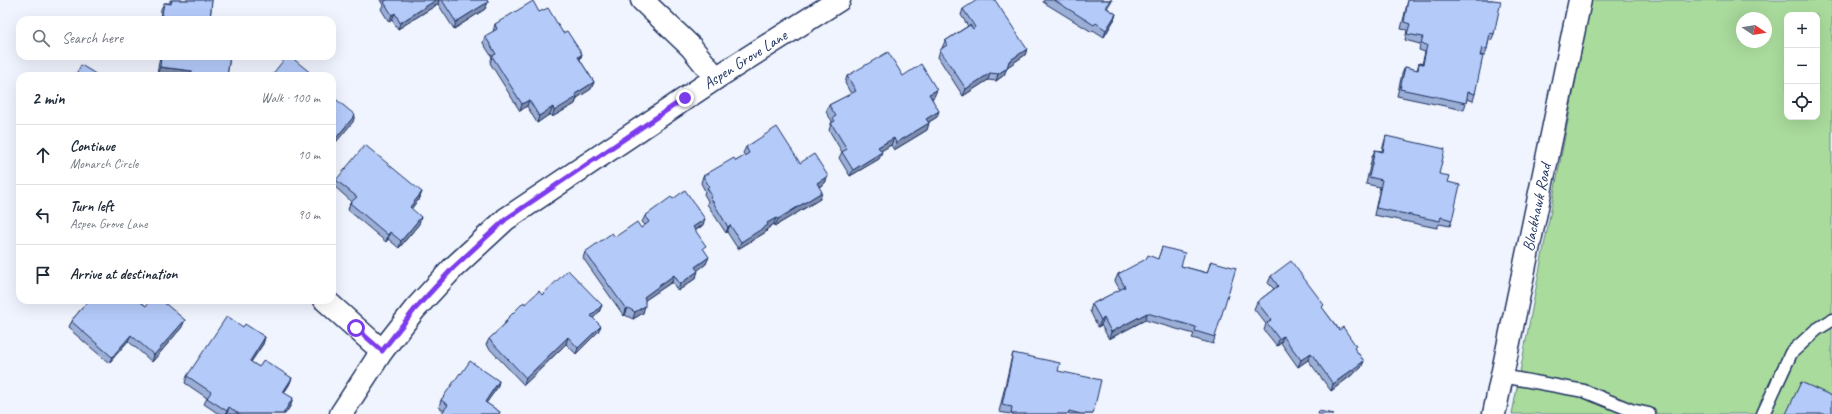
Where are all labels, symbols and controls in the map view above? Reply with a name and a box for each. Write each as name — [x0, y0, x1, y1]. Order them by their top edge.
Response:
north arrow — [1736, 12, 1772, 48]
map controls — [1784, 12, 1820, 120]
button: + — [1784, 12, 1820, 48]
search box — [16, 16, 336, 60]
street label: Aspen Grove Lane — [699, 25, 792, 94]
icon: search — [30, 27, 52, 49]
text: Search here — [62, 29, 123, 48]
button: − — [1784, 48, 1820, 84]
button: locate — [1784, 84, 1820, 120]
text: 2 min — [32, 88, 65, 109]
route end — [676, 89, 694, 107]
text: Walk · 100 m — [261, 90, 320, 106]
text: Continue — [70, 137, 115, 156]
icon: ahead — [32, 144, 54, 166]
text: 10 m — [298, 147, 320, 163]
text: Monarch Circle — [70, 156, 138, 172]
street label: Blackhawk Road — [1518, 159, 1556, 253]
text: Turn left — [70, 197, 113, 216]
icon: left — [32, 204, 54, 226]
text: 90 m — [298, 207, 320, 223]
text: Aspen Grove Lane — [70, 216, 148, 232]
icon: arrive — [32, 264, 54, 286]
text: Arrive at destination — [70, 265, 177, 284]
route start — [347, 319, 365, 337]

